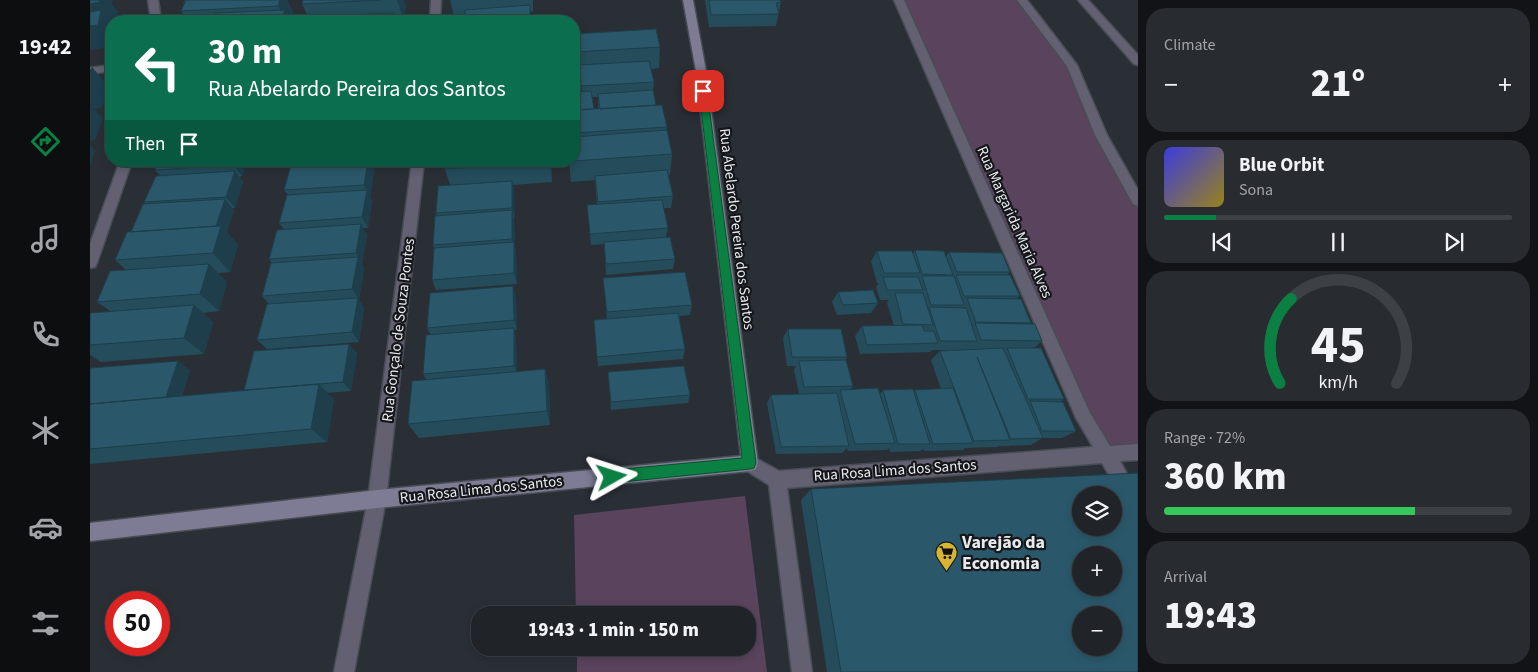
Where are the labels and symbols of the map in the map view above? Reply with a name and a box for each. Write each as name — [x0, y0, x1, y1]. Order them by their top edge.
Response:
pin — [682, 70, 724, 112]
street label: Rua Abelardo Pereira dos Santos — [714, 127, 759, 331]
street label: Rua Margarida Maria Alves — [972, 143, 1057, 301]
street label: Rua Gonçalo de Souza Pontes — [377, 237, 420, 423]
position arrow — [585, 450, 637, 502]
street label: Rua Rosa Lima dos Santos — [813, 454, 977, 487]
street label: Rua Rosa Lima dos Santos — [399, 471, 563, 508]
place label: Varejão da Economia — [961, 530, 1045, 576]
supermarket icon: Varejão da Economia — [934, 540, 958, 571]
speed limit sign: 50 — [105, 591, 170, 656]

